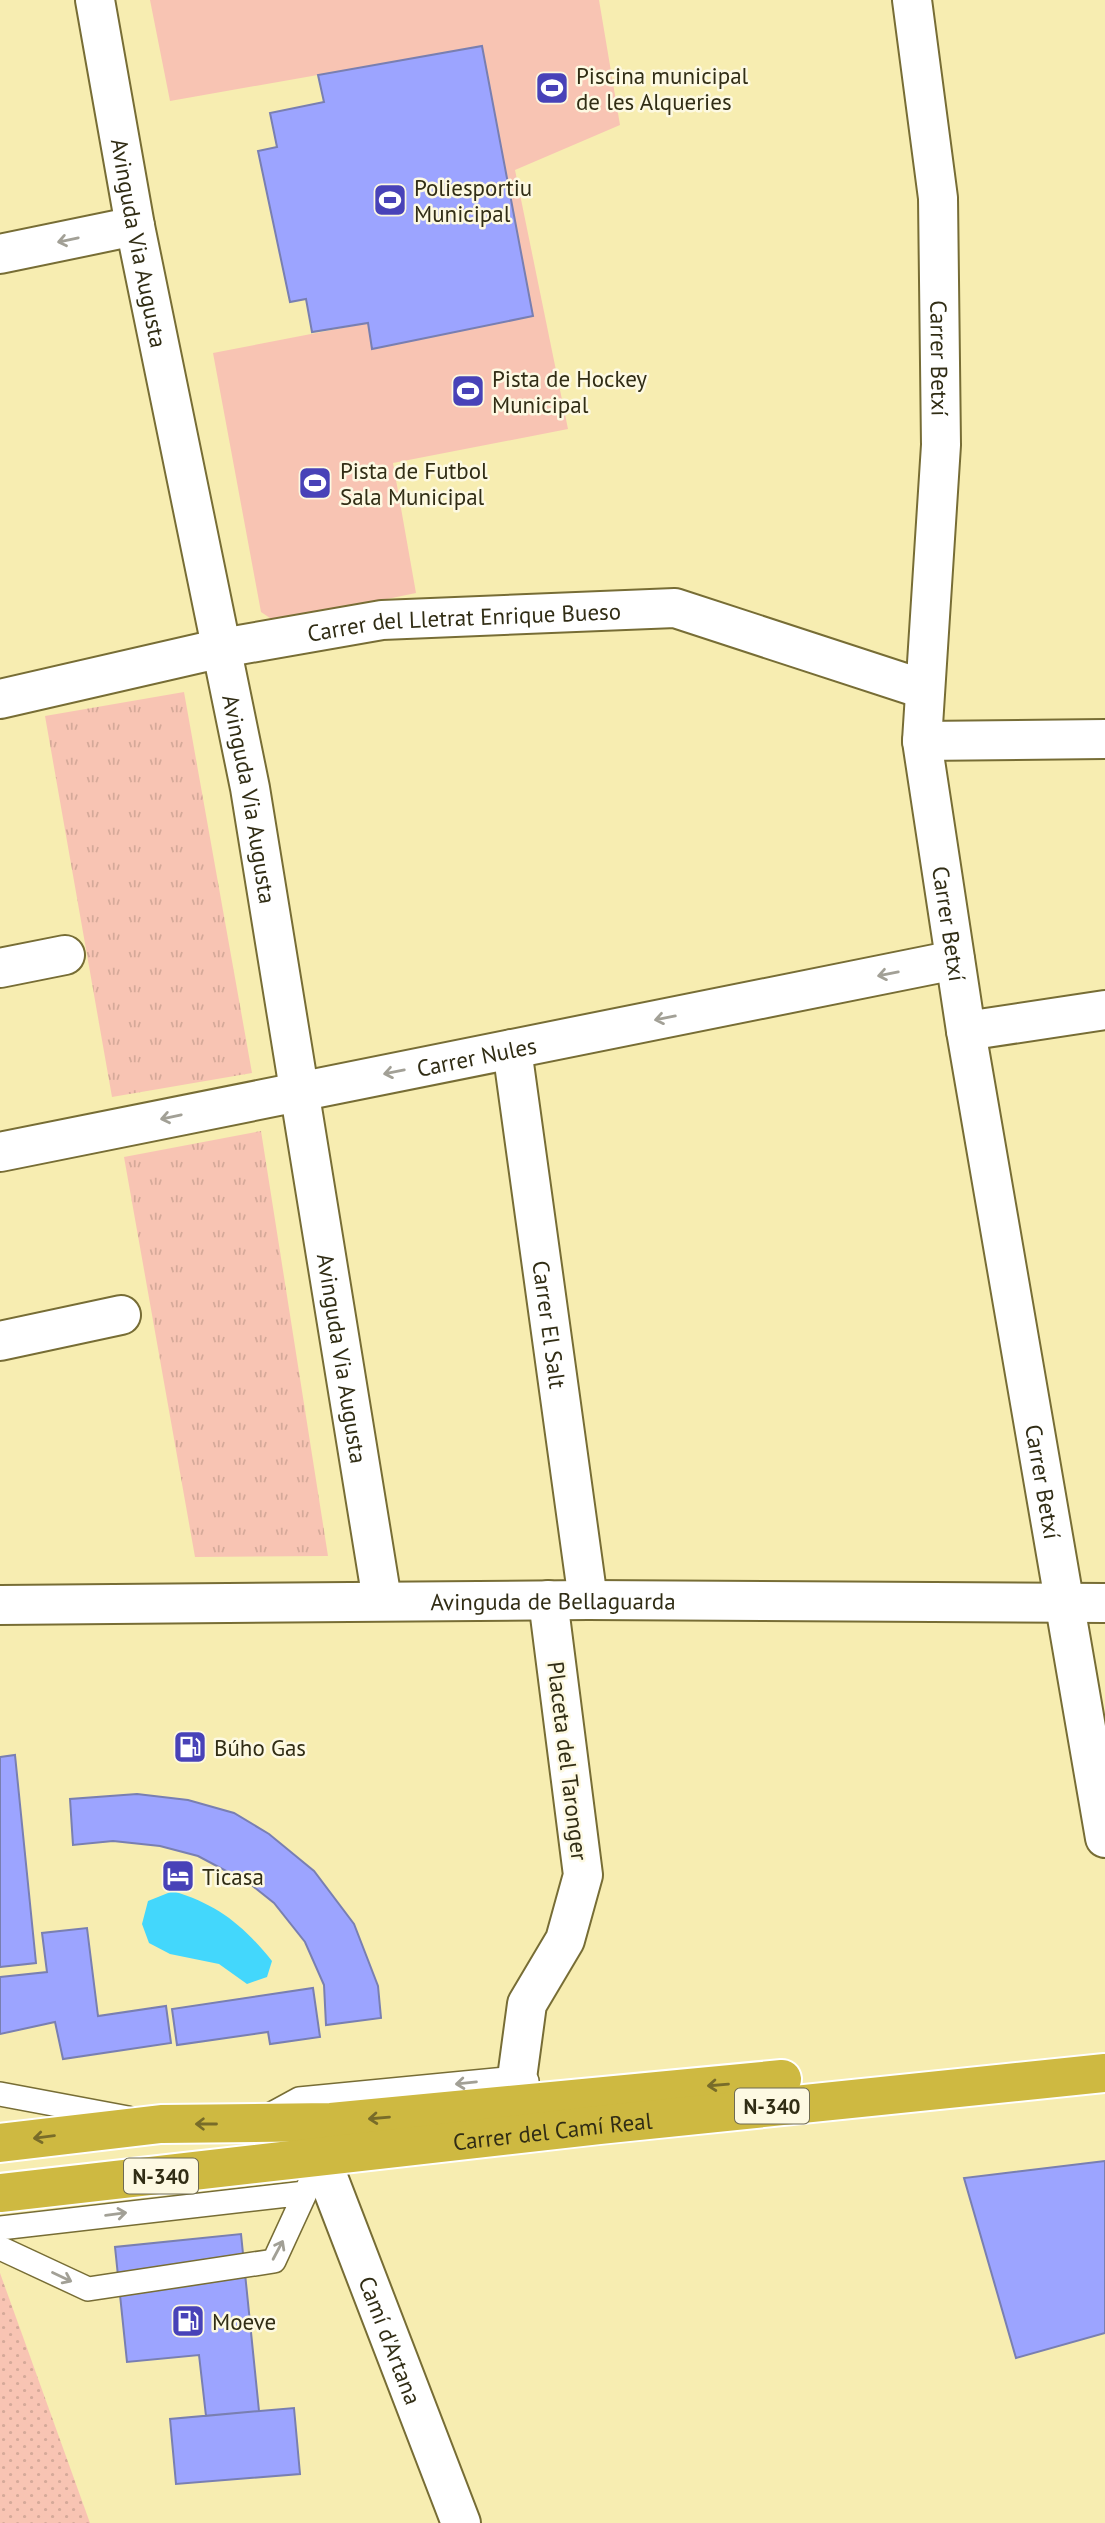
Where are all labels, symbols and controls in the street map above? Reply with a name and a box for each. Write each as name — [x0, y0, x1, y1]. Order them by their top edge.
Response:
place label: Piscina municipal de les Alqueries — [576, 61, 749, 116]
sports icon: Piscina municipal de les Alqueries — [533, 69, 571, 107]
street label: Avinguda Via Augusta — [105, 136, 174, 350]
place label: Poliesportiu Municipal — [414, 173, 532, 228]
sports icon: Poliesportiu Municipal — [371, 181, 409, 219]
one-way arrow — [57, 234, 80, 248]
street label: Carrer Betxí — [925, 300, 955, 417]
place label: Pista de Hockey Municipal — [492, 364, 647, 419]
sports icon: Pista de Hockey Municipal — [449, 372, 487, 410]
place label: Pista de Futbol Sala Municipal — [340, 456, 488, 511]
sports icon: Pista de Futbol Sala Municipal — [296, 464, 334, 502]
street label: Carrer del Lletrat Enrique Bueso — [305, 596, 622, 647]
street label: Avinguda Via Augusta — [217, 692, 283, 906]
street label: Carrer Betxí — [927, 864, 973, 983]
one-way arrow — [877, 967, 900, 981]
one-way arrow — [654, 1012, 677, 1026]
street label: Carrer Nules — [414, 1030, 539, 1082]
one-way arrow — [383, 1066, 406, 1080]
one-way arrow — [160, 1111, 183, 1125]
street label: Avinguda Via Augusta — [311, 1251, 374, 1465]
street label: Carrer El Salt — [527, 1259, 573, 1390]
street label: Carrer Betxí — [1019, 1422, 1068, 1541]
street label: Avinguda de Bellaguarda — [430, 1585, 676, 1616]
street label: Placeta del Taronger — [541, 1660, 595, 1862]
fuel station icon: Búho Gas — [171, 1728, 209, 1766]
place label: Búho Gas — [214, 1733, 306, 1762]
hotel icon: Ticasa — [159, 1857, 197, 1895]
place label: Ticasa — [202, 1862, 264, 1891]
one-way arrow — [455, 2077, 477, 2090]
one-way arrow — [707, 2079, 729, 2092]
road number: N-340 — [735, 2088, 809, 2124]
street label: Carrer del Camí Real — [451, 2105, 654, 2156]
one-way arrow — [368, 2112, 391, 2125]
one-way arrow — [195, 2117, 218, 2131]
one-way arrow — [33, 2131, 56, 2144]
road number: N-340 — [124, 2158, 198, 2194]
one-way arrow — [105, 2208, 127, 2221]
one-way arrow — [272, 2241, 286, 2261]
one-way arrow — [51, 2270, 72, 2284]
street label: Camí d'Artana — [353, 2272, 428, 2408]
fuel station icon: Moeve — [169, 2302, 207, 2340]
place label: Moeve — [212, 2307, 276, 2336]

